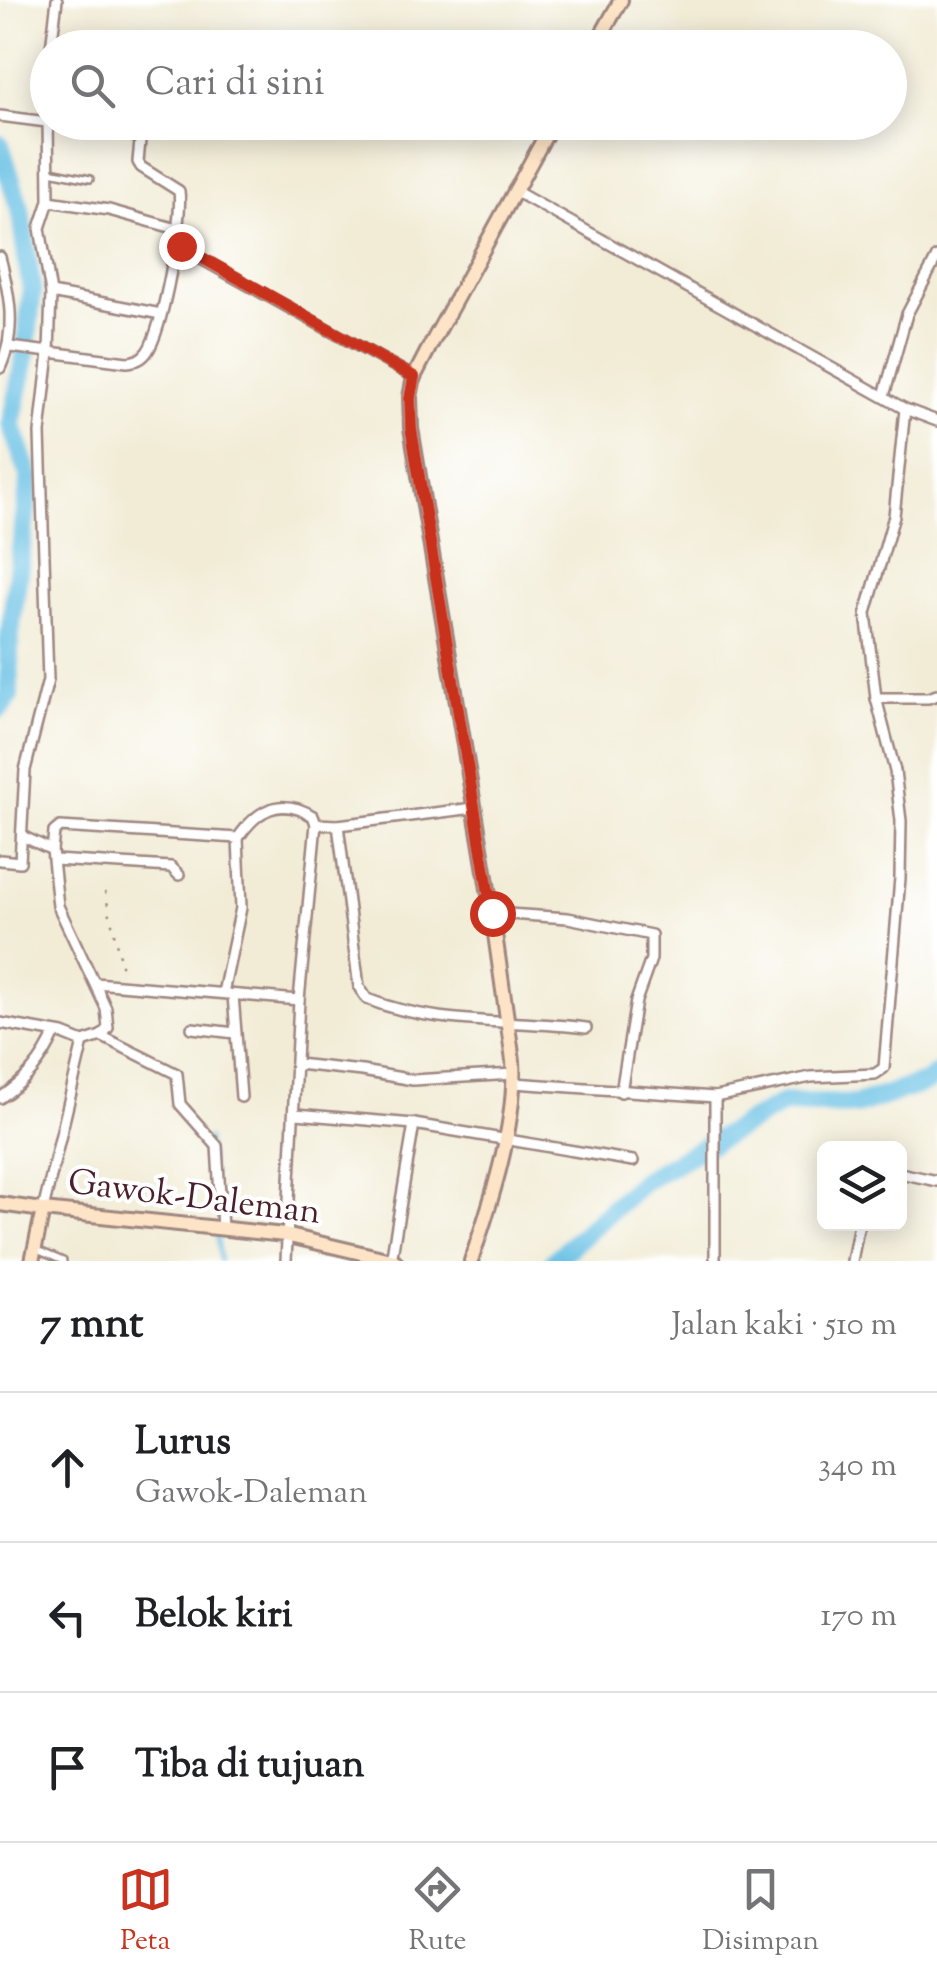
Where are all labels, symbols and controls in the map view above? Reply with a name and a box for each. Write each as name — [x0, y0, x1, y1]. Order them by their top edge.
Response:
search box — [30, 30, 907, 140]
icon: search — [65, 58, 120, 113]
text: Cari di sini — [145, 58, 325, 112]
route end — [159, 224, 205, 270]
route start — [470, 891, 516, 937]
map controls — [817, 1141, 907, 1231]
button: layers — [817, 1141, 907, 1231]
street label: Gawok-Daleman — [65, 1158, 323, 1240]
text: 7 mnt — [40, 1296, 144, 1356]
text: Jalan kaki · 510 m — [671, 1303, 897, 1349]
text: Lurus — [135, 1417, 231, 1471]
icon: ahead — [40, 1440, 95, 1495]
text: 340 m — [818, 1444, 897, 1490]
text: Gawok-Daleman — [135, 1471, 367, 1517]
icon: left — [40, 1590, 95, 1645]
text: Belok kiri — [135, 1590, 292, 1644]
text: 170 m — [820, 1594, 897, 1640]
icon: arrive — [40, 1740, 95, 1795]
text: Tiba di tujuan — [135, 1740, 364, 1794]
tab: Peta — [118, 1862, 173, 1962]
tab: Rute — [408, 1862, 467, 1962]
tab: Disimpan — [702, 1862, 819, 1962]

